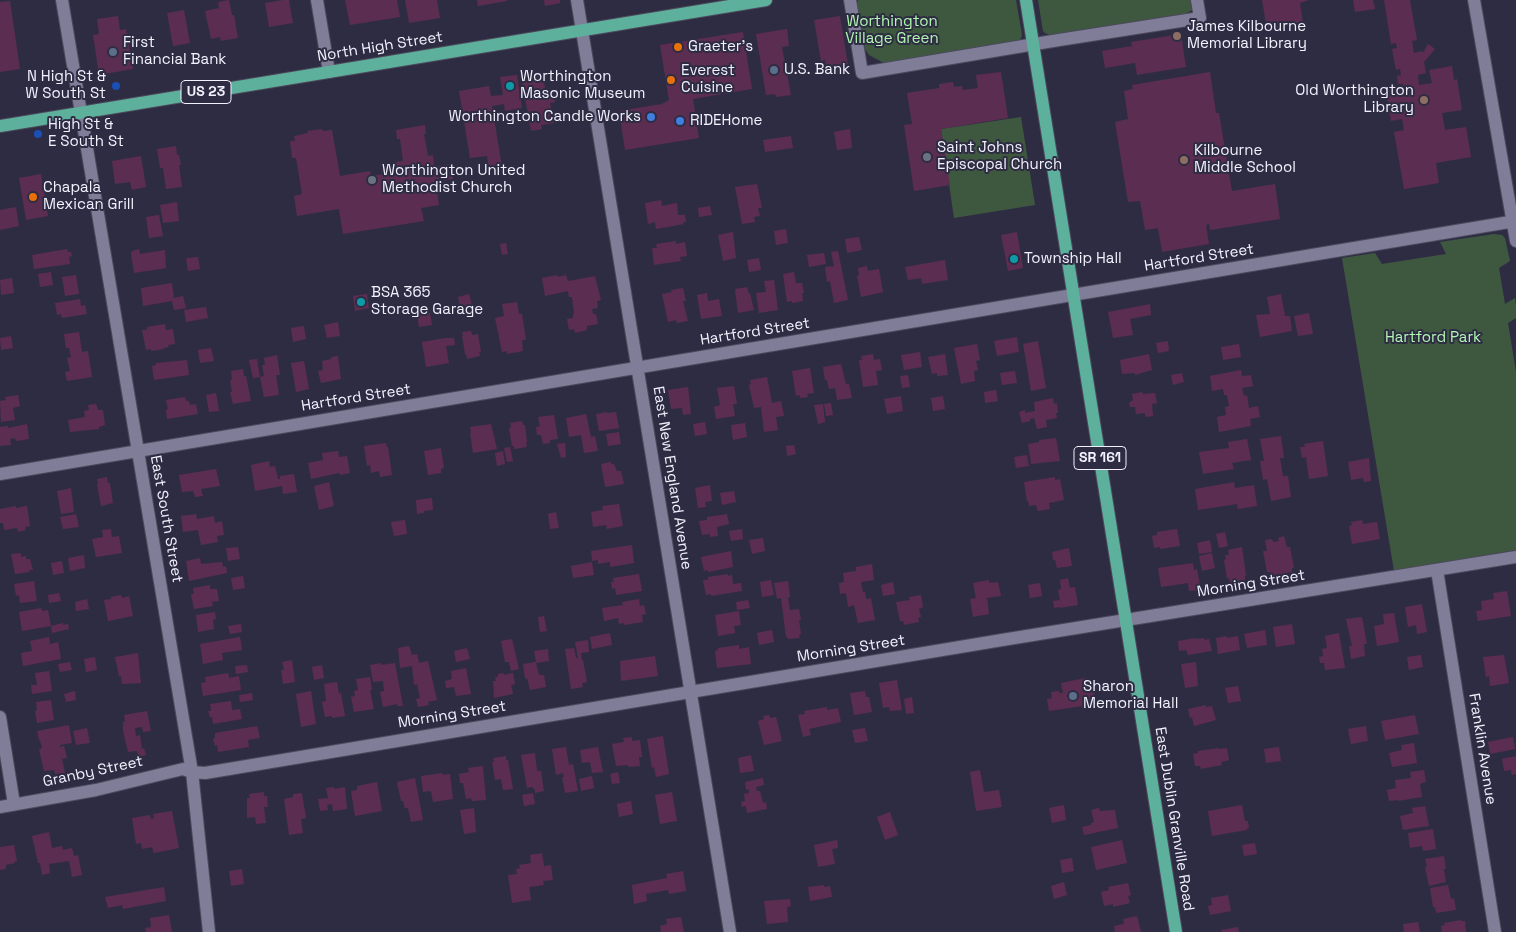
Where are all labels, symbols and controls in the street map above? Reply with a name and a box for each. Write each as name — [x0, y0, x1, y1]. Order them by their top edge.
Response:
park label: Worthington Village Green — [845, 13, 939, 48]
place label: James Kilbourne Memorial Library — [1187, 18, 1307, 53]
street label: North High Street — [316, 28, 444, 66]
marker: James Kilbourne Memorial Library — [1171, 30, 1183, 42]
place label: First Financial Bank — [123, 34, 226, 69]
place label: Graeter's — [688, 38, 753, 56]
marker: Graeter's — [672, 41, 684, 53]
marker: First Financial Bank — [107, 46, 119, 58]
place label: U.S. Bank — [784, 61, 850, 79]
place label: Everest Cuisine — [681, 62, 735, 97]
marker: U.S. Bank — [768, 64, 780, 76]
place label: N High St & W South St — [25, 68, 106, 103]
place label: Worthington Masonic Museum — [520, 68, 645, 103]
marker: Everest Cuisine — [665, 74, 677, 86]
marker: N High St & W South St — [110, 80, 122, 92]
road number: US 23 — [181, 80, 231, 104]
marker: Worthington Masonic Museum — [504, 80, 516, 92]
place label: Old Worthington Library — [1295, 82, 1414, 117]
marker: Old Worthington Library — [1418, 94, 1430, 106]
place label: Worthington Candle Works — [448, 108, 641, 126]
marker: Worthington Candle Works — [645, 111, 657, 123]
place label: RIDEHome — [690, 112, 762, 130]
marker: RIDEHome — [674, 115, 686, 127]
place label: High St & E South St — [48, 116, 124, 151]
marker: High St & E South St — [32, 128, 44, 140]
place label: Saint Johns Episcopal Church — [937, 139, 1062, 174]
place label: Kilbourne Middle School — [1194, 142, 1296, 177]
marker: Saint Johns Episcopal Church — [921, 151, 933, 163]
marker: Kilbourne Middle School — [1178, 154, 1190, 166]
place label: Worthington United Methodist Church — [382, 162, 525, 197]
marker: Worthington United Methodist Church — [366, 174, 378, 186]
place label: Chapala Mexican Grill — [43, 179, 134, 214]
marker: Chapala Mexican Grill — [27, 191, 39, 203]
street label: Hartford Street — [1143, 240, 1255, 276]
place label: Township Hall — [1024, 250, 1122, 268]
marker: Township Hall — [1008, 253, 1020, 265]
place label: BSA 365 Storage Garage — [371, 284, 483, 319]
marker: BSA 365 Storage Garage — [355, 296, 367, 308]
street label: Hartford Street — [699, 314, 811, 350]
park label: Hartford Park — [1385, 329, 1481, 347]
street label: Hartford Street — [300, 380, 412, 416]
street label: East New England Avenue — [649, 385, 695, 571]
road number: SR 161 — [1074, 446, 1126, 469]
street label: East South Street — [146, 454, 186, 584]
street label: Morning Street — [1196, 567, 1306, 601]
street label: Morning Street — [796, 632, 906, 666]
place label: Sharon Memorial Hall — [1083, 678, 1178, 713]
marker: Sharon Memorial Hall — [1067, 690, 1079, 702]
street label: Franklin Avenue — [1464, 692, 1500, 806]
street label: Morning Street — [397, 698, 507, 732]
street label: East Dublin Granville Road — [1151, 726, 1197, 912]
street label: Granby Street — [41, 753, 145, 791]

